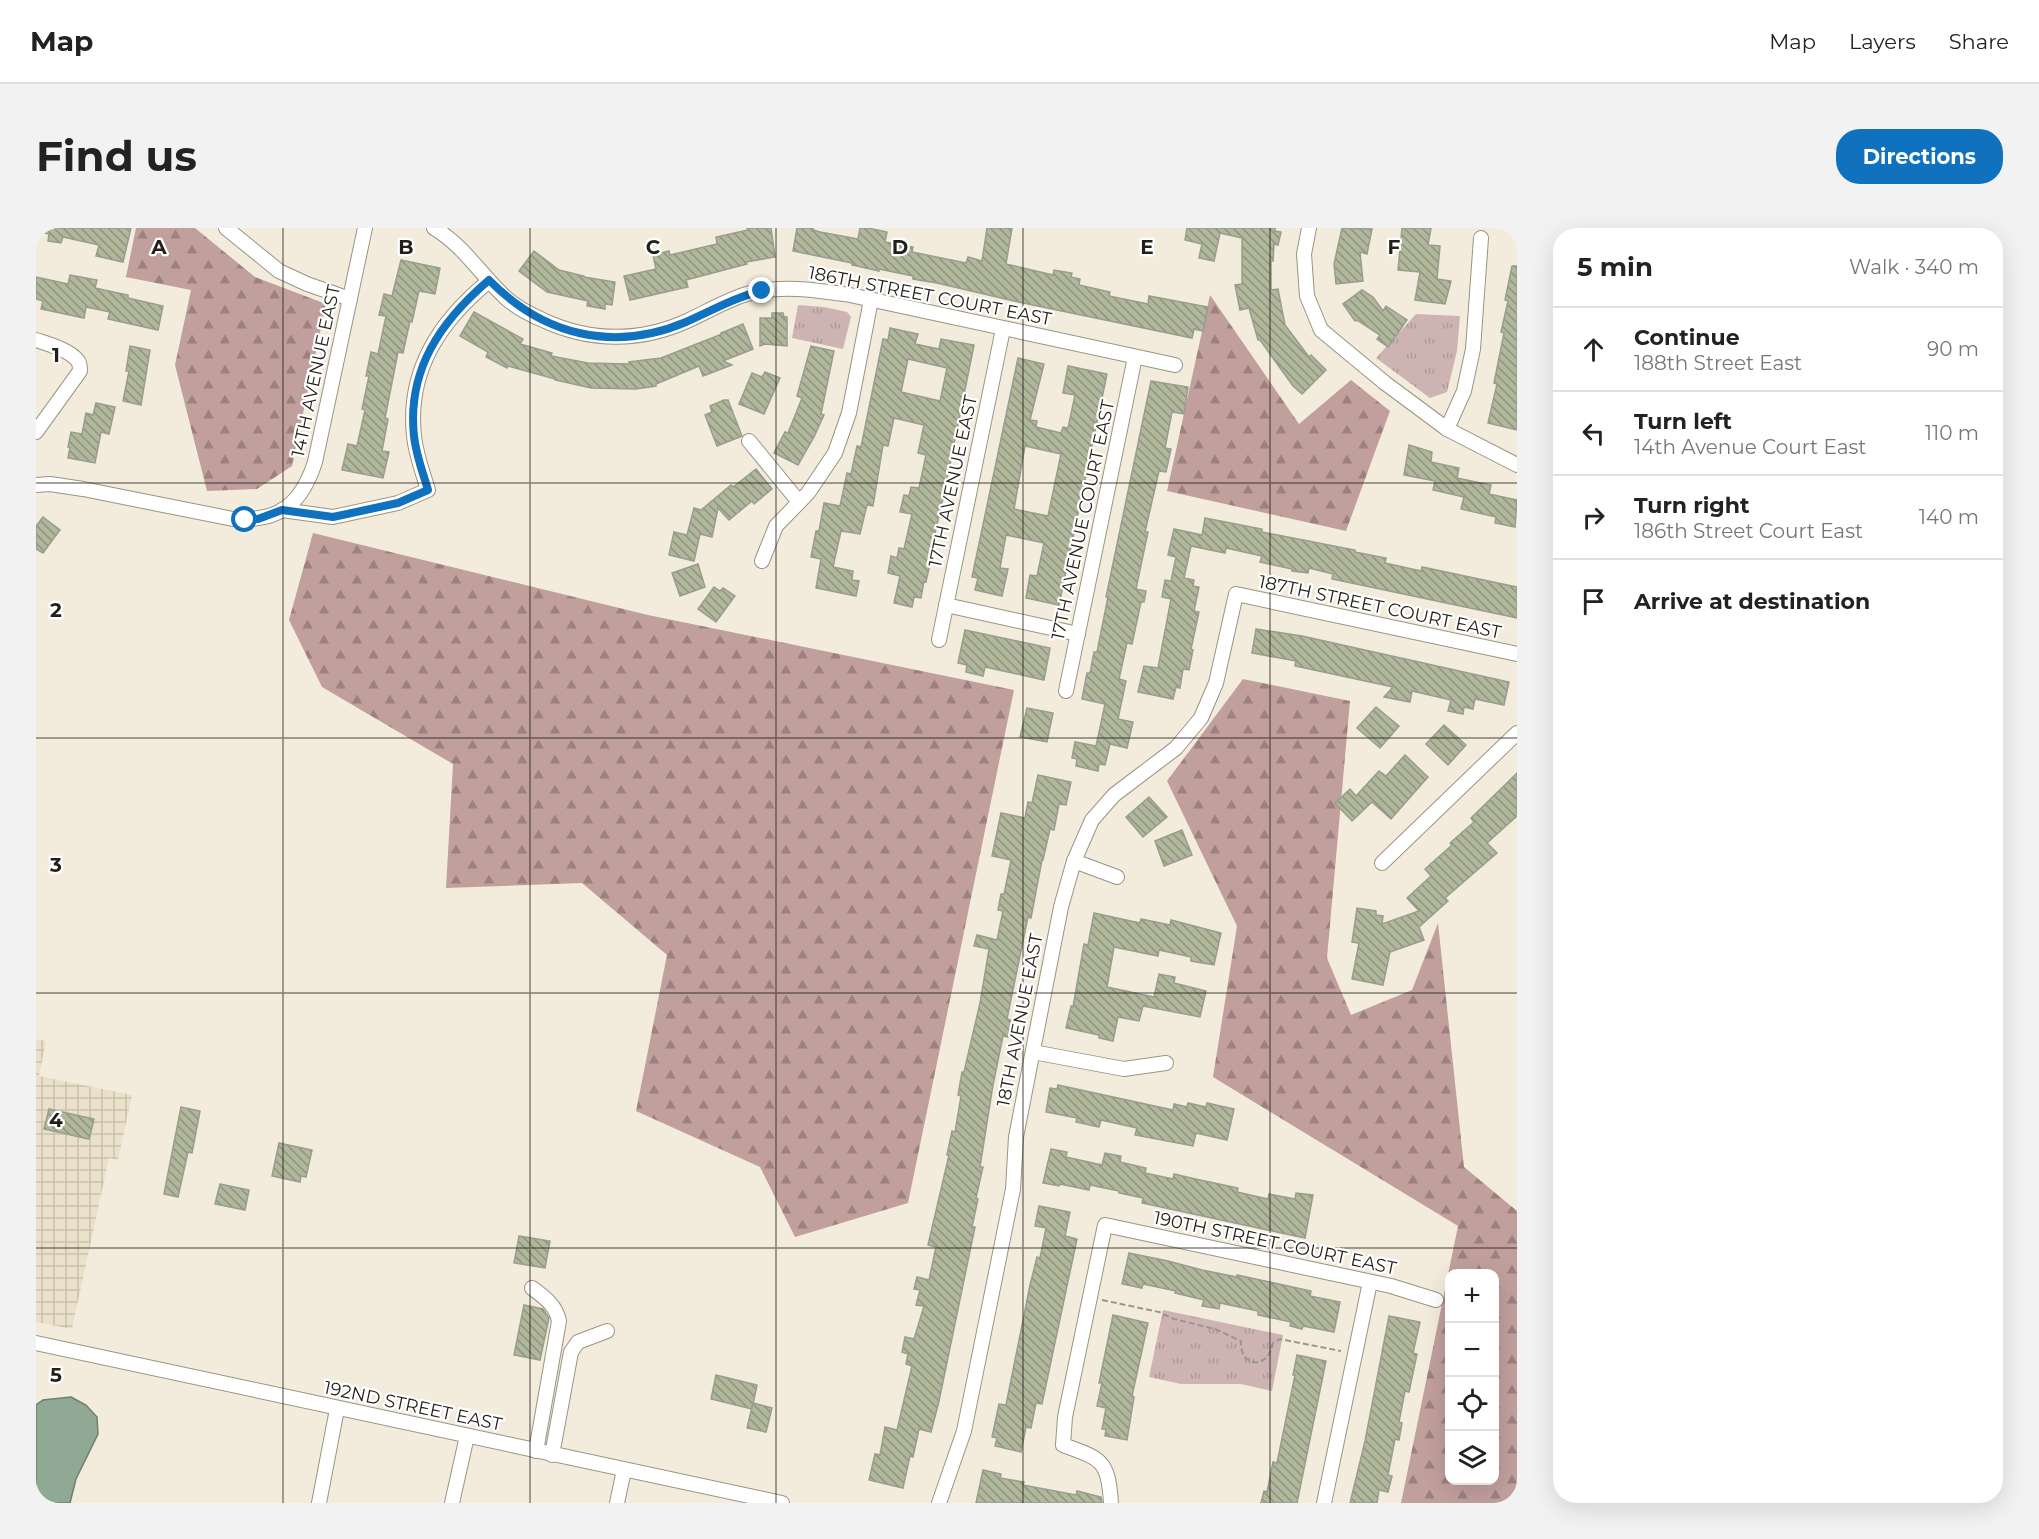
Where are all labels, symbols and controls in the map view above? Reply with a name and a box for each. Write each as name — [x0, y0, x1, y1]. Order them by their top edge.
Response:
text: Map — [30, 24, 93, 58]
text: Map — [1769, 29, 1816, 54]
text: Layers — [1849, 29, 1916, 54]
text: Share — [1949, 29, 2009, 54]
button: Directions — [1836, 129, 2003, 184]
text: Find us — [36, 130, 197, 182]
text: A — [150, 235, 167, 259]
text: B — [398, 235, 414, 259]
text: C — [646, 235, 661, 259]
text: D — [892, 235, 908, 259]
text: E — [1140, 235, 1154, 259]
text: F — [1388, 235, 1401, 259]
text: 5 min — [1577, 251, 1653, 283]
text: Walk · 340 m — [1849, 255, 1979, 279]
street label: 186TH STREET COURT EAST — [806, 262, 1054, 331]
route end — [748, 277, 774, 303]
street label: 14TH AVENUE EAST — [287, 282, 345, 459]
text: Continue — [1634, 324, 1740, 351]
icon: ahead — [1577, 333, 1610, 366]
text: 90 m — [1927, 337, 1979, 361]
text: 1 — [52, 343, 60, 367]
text: 188th Street East — [1634, 351, 1802, 375]
street label: 17TH AVENUE EAST — [924, 392, 982, 569]
street label: 17TH AVENUE COURT EAST — [1047, 397, 1119, 642]
text: Turn left — [1634, 408, 1732, 435]
icon: left — [1577, 417, 1610, 450]
text: 110 m — [1925, 421, 1979, 445]
text: 14th Avenue Court East — [1634, 435, 1866, 459]
text: Turn right — [1634, 492, 1749, 519]
icon: right — [1577, 501, 1610, 534]
text: 140 m — [1919, 505, 1979, 529]
route start — [231, 506, 257, 532]
text: 186th Street Court East — [1634, 519, 1863, 543]
street label: 187TH STREET COURT EAST — [1257, 571, 1504, 644]
icon: arrive — [1577, 585, 1610, 618]
text: Arrive at destination — [1634, 588, 1870, 615]
text: 2 — [50, 598, 62, 622]
text: 3 — [49, 853, 62, 877]
street label: 18TH AVENUE EAST — [992, 931, 1048, 1108]
text: 4 — [49, 1108, 63, 1132]
street label: 190TH STREET COURT EAST — [1152, 1206, 1399, 1280]
map controls — [1445, 1269, 1499, 1485]
button: + — [1445, 1269, 1499, 1323]
button: − — [1445, 1323, 1499, 1377]
text: 5 — [50, 1363, 62, 1387]
street label: 192ND STREET EAST — [322, 1376, 505, 1436]
button: locate — [1445, 1377, 1499, 1431]
button: layers — [1445, 1431, 1499, 1485]

